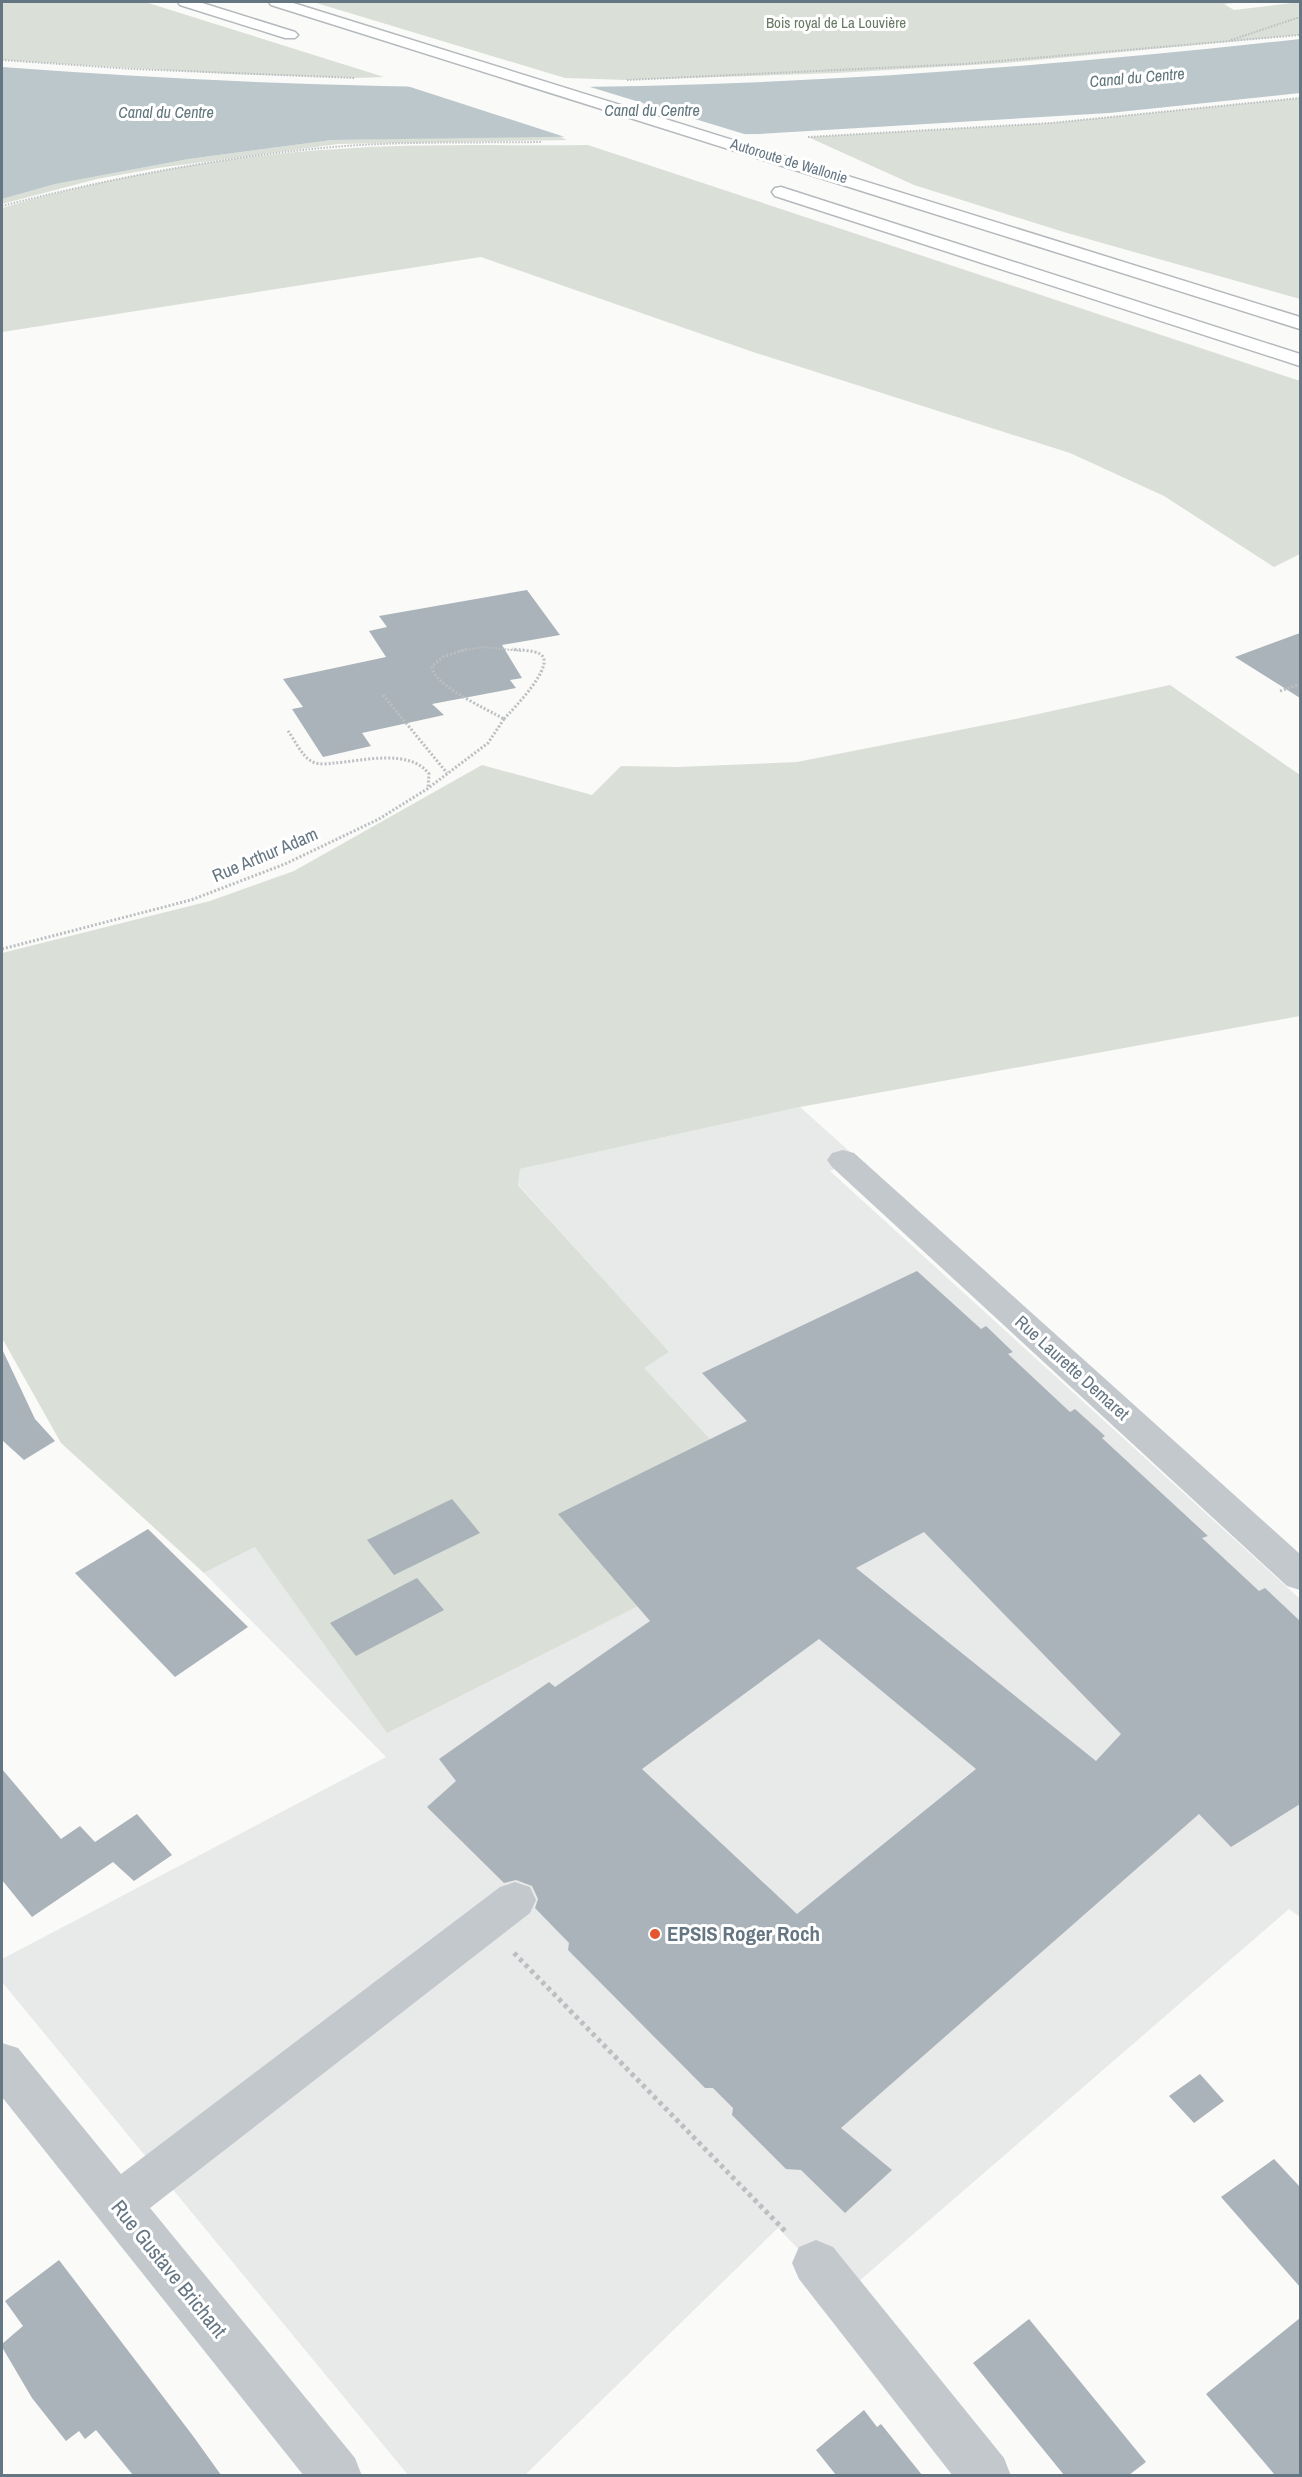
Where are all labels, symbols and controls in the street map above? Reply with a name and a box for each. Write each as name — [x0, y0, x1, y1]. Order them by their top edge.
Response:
park label: Bois royal de La Louvière — [766, 12, 906, 33]
water label: Canal du Centre — [1088, 62, 1186, 92]
water label: Canal du Centre — [604, 99, 700, 121]
water label: Canal du Centre — [118, 101, 214, 123]
street label: Autoroute de Wallonie — [727, 132, 850, 188]
street label: Rue Arthur Adam — [208, 821, 321, 888]
street label: Rue Laurette Demaret — [1010, 1309, 1135, 1426]
place label: EPSIS Roger Roch — [667, 1919, 820, 1948]
marker: EPSIS Roger Roch — [648, 1927, 662, 1941]
street label: Rue Gustave Brichant — [105, 2194, 234, 2344]

